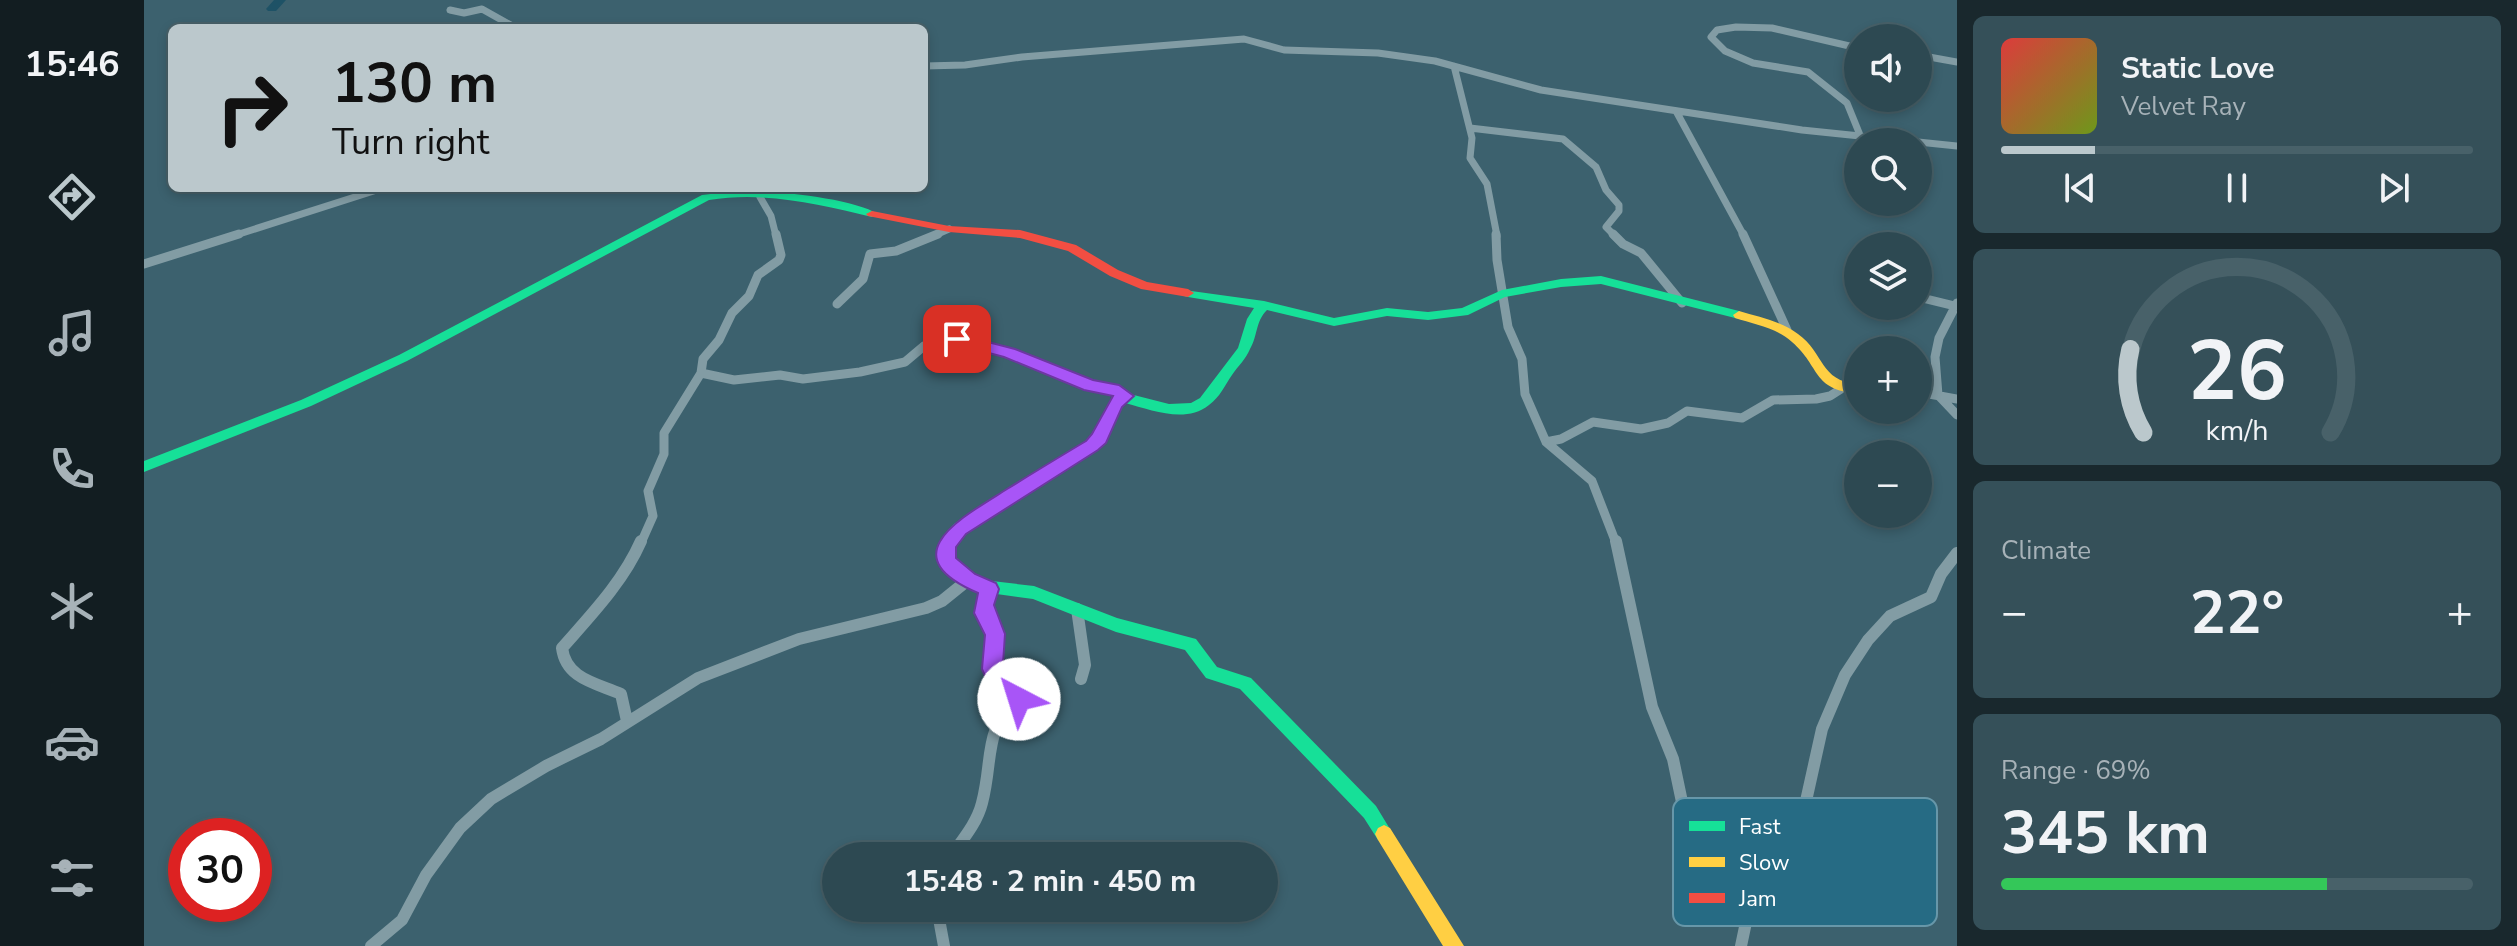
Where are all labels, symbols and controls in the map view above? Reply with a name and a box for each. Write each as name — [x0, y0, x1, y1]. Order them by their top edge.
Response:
map controls — [1844, 24, 1932, 528]
button: sound — [1844, 24, 1932, 112]
text: 15:46 — [24, 40, 120, 89]
text: 130 m — [332, 45, 497, 122]
text: Static Love — [2121, 48, 2275, 89]
icon: right — [200, 56, 304, 160]
text: Velvet Ray — [2121, 89, 2246, 124]
text: Turn right — [332, 118, 489, 167]
button: search — [1844, 128, 1932, 216]
icon: previous — [2058, 166, 2102, 210]
icon: pause — [2215, 166, 2259, 210]
icon: next — [2372, 166, 2416, 210]
icon: directions — [44, 169, 100, 225]
button: layers — [1844, 232, 1932, 320]
icon: music — [44, 305, 100, 361]
pin — [923, 305, 991, 373]
text: 26 — [2187, 314, 2287, 427]
icon: arrive — [935, 317, 979, 361]
button: + — [1844, 336, 1932, 424]
text: km/h — [2206, 411, 2268, 450]
button: − — [1844, 440, 1932, 528]
icon: phone — [44, 441, 100, 497]
text: Climate — [2001, 533, 2091, 568]
text: 22° — [2190, 572, 2284, 654]
icon: climate — [44, 578, 100, 634]
text: − — [2001, 583, 2027, 643]
text: + — [2447, 583, 2473, 643]
position arrow — [977, 657, 1061, 741]
icon: car — [44, 714, 100, 770]
text: Range · 69% — [2001, 753, 2151, 788]
text: 345 km — [2001, 792, 2210, 874]
legend — [1673, 798, 1937, 926]
text: Fast — [1739, 812, 1781, 842]
speed limit sign: 30 — [168, 818, 272, 922]
text: Slow — [1739, 848, 1790, 878]
icon: filters — [44, 850, 100, 906]
text: 15:48 · 2 min · 450 m — [904, 861, 1196, 902]
text: Jam — [1738, 884, 1777, 914]

